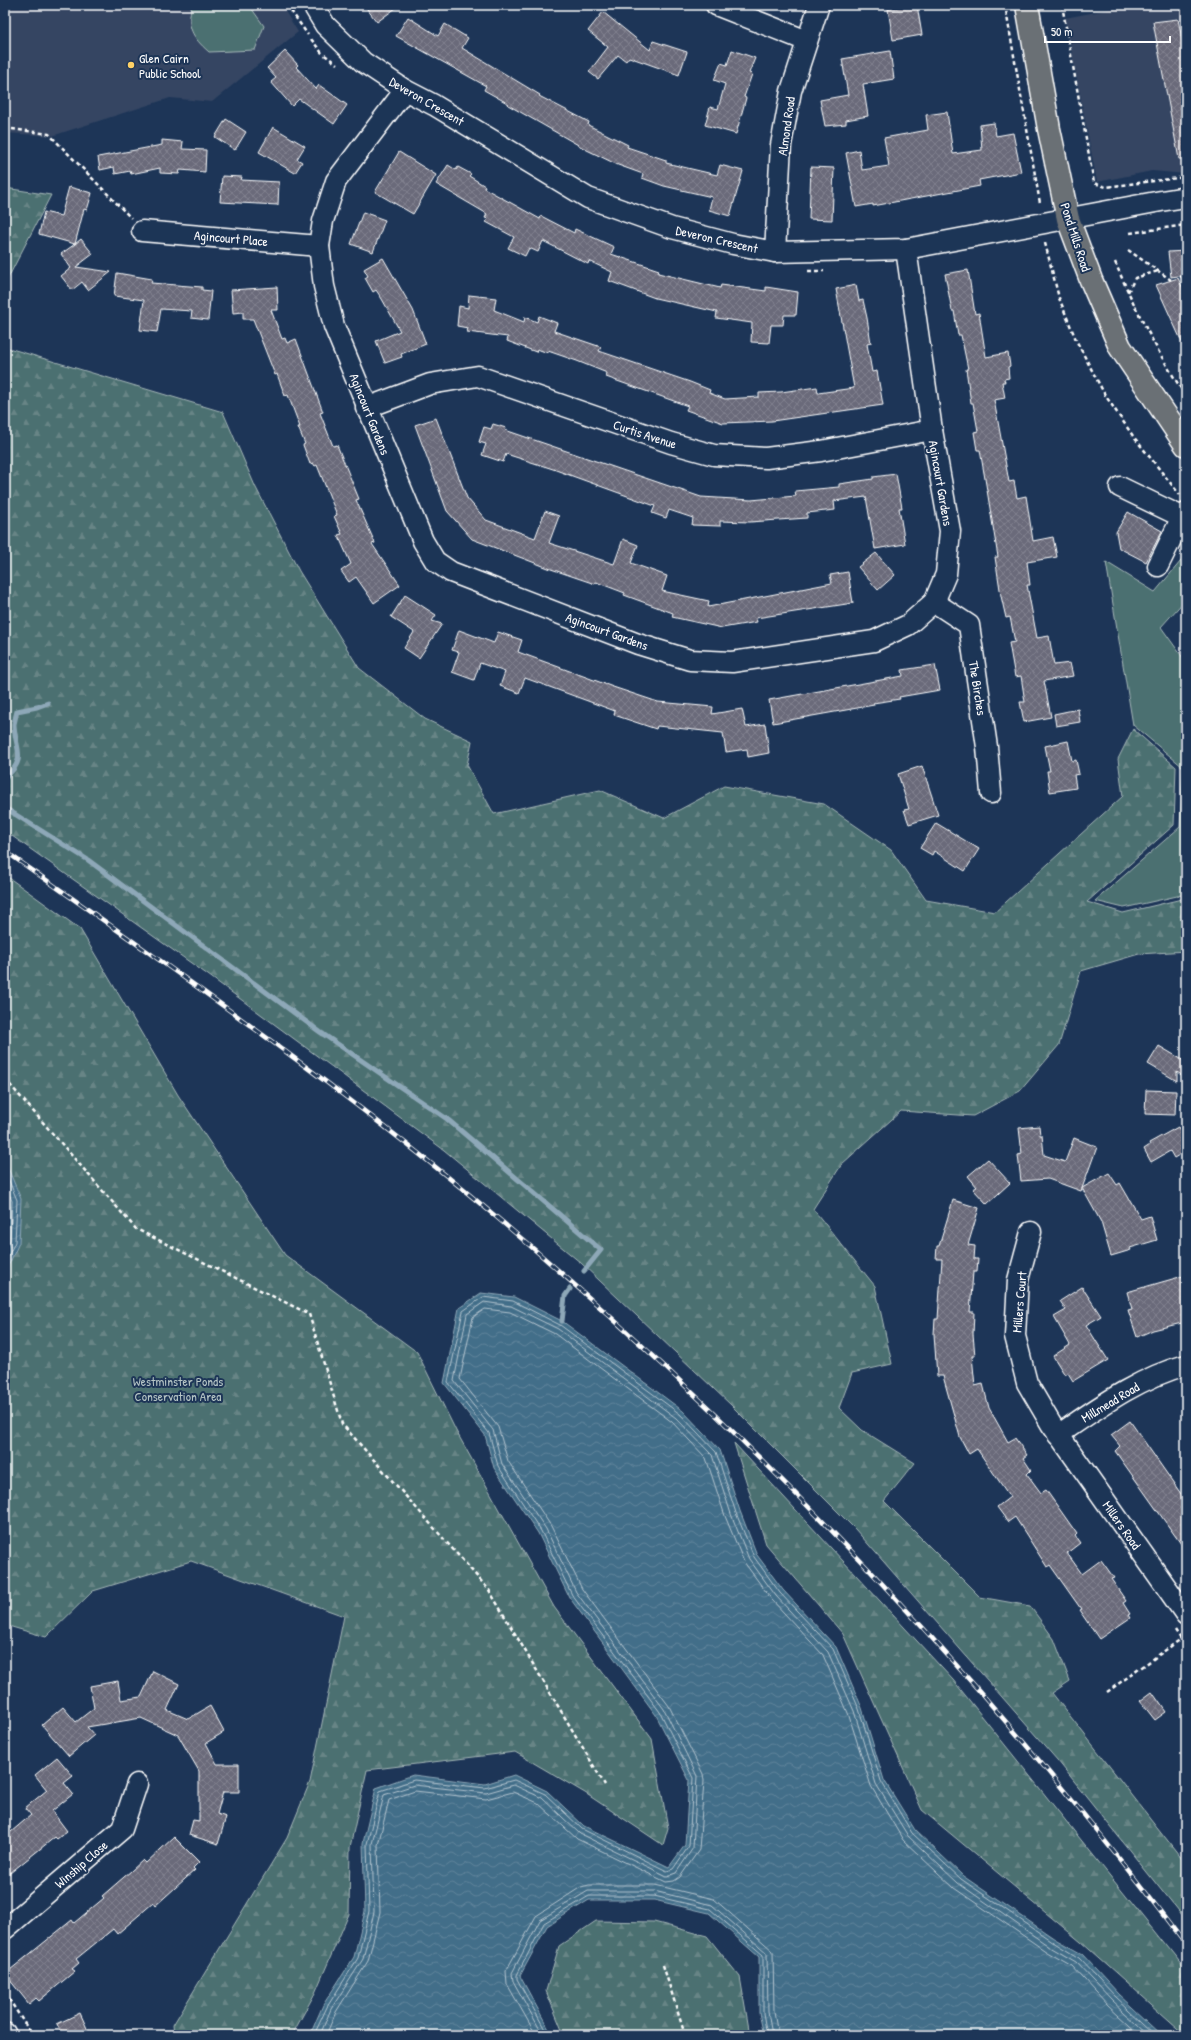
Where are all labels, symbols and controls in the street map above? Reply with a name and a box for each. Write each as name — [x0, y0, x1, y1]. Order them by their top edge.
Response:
scale bar — [1045, 18, 1170, 44]
text: 50 m — [1051, 23, 1072, 40]
place label: Glen Cairn Public School — [139, 49, 201, 82]
marker: Glen Cairn Public School — [126, 60, 136, 70]
street label: Deveron Crescent — [386, 72, 468, 130]
street label: Almond Road — [773, 95, 799, 157]
street label: Pond Mills Road — [1056, 200, 1096, 274]
street label: Deveron Crescent — [674, 221, 760, 257]
street label: Agincourt Place — [193, 226, 269, 250]
street label: Agincourt Gardens — [345, 371, 395, 457]
street label: Curtis Avenue — [611, 415, 679, 453]
street label: Agincourt Gardens — [925, 439, 957, 527]
street label: Agincourt Gardens — [563, 608, 651, 654]
street label: The Birches — [965, 659, 991, 717]
street label: Millers Court — [1007, 1270, 1031, 1333]
park label: Westminster Ponds Conservation Area — [133, 1372, 223, 1405]
street label: Millmead Road — [1078, 1378, 1142, 1426]
street label: Millers Road — [1099, 1497, 1145, 1553]
street label: Winship Close — [51, 1836, 111, 1892]

